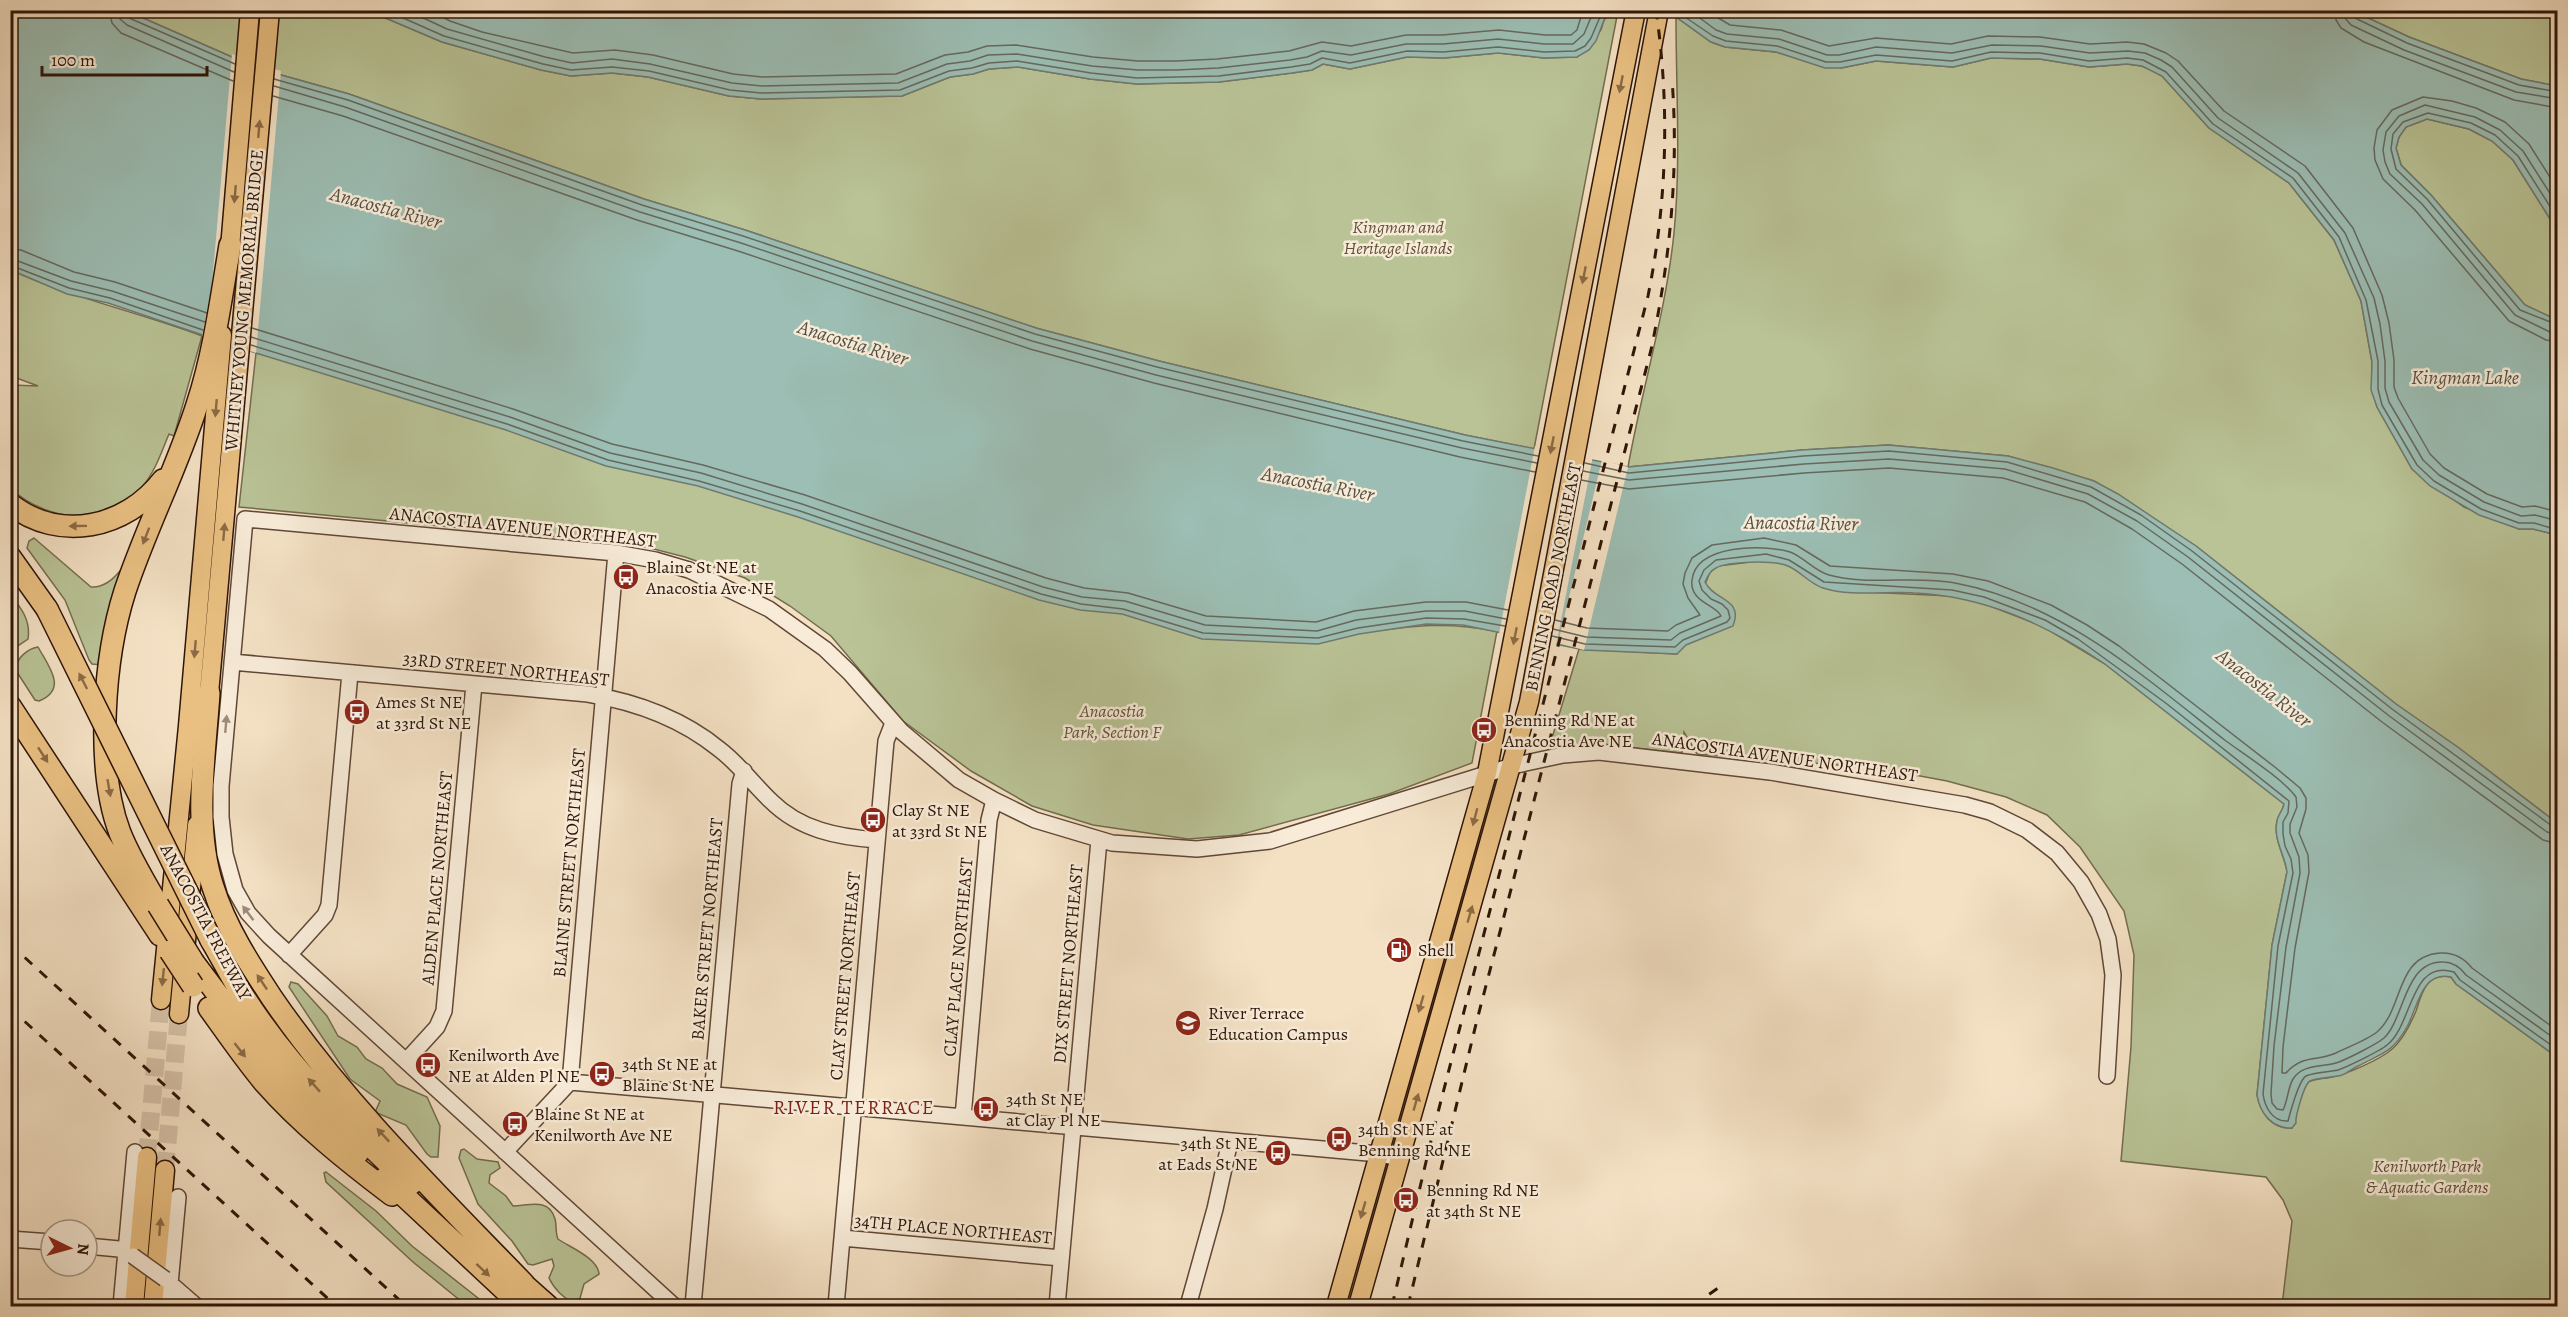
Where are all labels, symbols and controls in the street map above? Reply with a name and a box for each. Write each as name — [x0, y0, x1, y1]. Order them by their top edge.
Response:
scale bar — [42, 39, 207, 77]
text: 100 m — [51, 48, 95, 72]
one-way arrow — [1616, 75, 1625, 94]
one-way arrow — [255, 119, 264, 138]
street label: WHITNEY YOUNG MEMORIAL BRIDGE — [219, 148, 269, 453]
water label: Anacostia River — [327, 180, 446, 236]
one-way arrow — [230, 185, 240, 204]
park label: Kingman and Heritage Islands — [1344, 215, 1452, 260]
one-way arrow — [1579, 266, 1588, 285]
water label: Anacostia River — [794, 313, 912, 373]
water label: Kingman Lake — [2411, 364, 2519, 391]
one-way arrow — [211, 399, 221, 418]
one-way arrow — [1547, 435, 1556, 454]
water label: Anacostia River — [1259, 460, 1378, 508]
street label: BENNING ROAD NORTHEAST — [1519, 460, 1587, 693]
street label: ANACOSTIA AVENUE NORTHEAST — [388, 501, 658, 553]
water label: Anacostia River — [1743, 508, 1859, 538]
one-way arrow — [69, 521, 88, 531]
one-way arrow — [219, 523, 229, 542]
one-way arrow — [141, 528, 151, 546]
place label: Blaine St NE at Anacostia Ave NE — [645, 555, 774, 600]
bus stop icon: Blaine St NE at Anacostia Ave NE — [611, 562, 641, 592]
one-way arrow — [1510, 627, 1519, 646]
one-way arrow — [190, 639, 200, 658]
water label: Anacostia River — [2210, 642, 2318, 734]
street label: 33RD STREET NORTHEAST — [402, 646, 611, 692]
one-way arrow — [78, 672, 88, 689]
place label: Ames St NE at 33rd St NE — [375, 690, 471, 735]
bus stop icon: Ames St NE at 33rd St NE — [342, 697, 372, 727]
park label: Anacostia Park, Section F — [1063, 699, 1162, 744]
place label: Benning Rd NE at Anacostia Ave NE — [1503, 708, 1635, 753]
one-way arrow — [221, 714, 231, 733]
bus stop icon: Benning Rd NE at Anacostia Ave NE — [1469, 715, 1499, 745]
street label: ANACOSTIA AVENUE NORTHEAST — [1650, 726, 1920, 788]
one-way arrow — [37, 747, 48, 763]
street label: BLAINE STREET NORTHEAST — [547, 747, 591, 979]
street label: ALDEN PLACE NORTHEAST — [416, 770, 458, 987]
one-way arrow — [105, 779, 114, 798]
place label: Clay St NE at 33rd St NE — [892, 798, 987, 843]
bus stop icon: Clay St NE at 33rd St NE — [858, 805, 888, 835]
one-way arrow — [1470, 808, 1479, 826]
street label: BAKER STREET NORTHEAST — [685, 817, 729, 1041]
street label: ANACOSTIA FREEWAY — [154, 839, 258, 1006]
street label: CLAY PLACE NORTHEAST — [937, 856, 979, 1057]
street label: DIX STREET NORTHEAST — [1047, 863, 1089, 1065]
street label: CLAY STREET NORTHEAST — [824, 871, 866, 1081]
one-way arrow — [242, 905, 255, 921]
one-way arrow — [1466, 905, 1475, 923]
fuel station icon: Shell — [1384, 935, 1414, 965]
place label: Shell — [1418, 938, 1454, 962]
one-way arrow — [158, 968, 168, 987]
one-way arrow — [256, 975, 268, 991]
one-way arrow — [1416, 995, 1426, 1013]
place label: River Terrace Education Campus — [1208, 1001, 1348, 1046]
school or university icon: River Terrace Education Campus — [1173, 1008, 1203, 1038]
one-way arrow — [233, 1042, 246, 1058]
place label: Kenilworth Ave NE at Alden Pl NE — [448, 1043, 580, 1088]
bus stop icon: Kenilworth Ave NE at Alden Pl NE — [413, 1050, 443, 1080]
place label: 34th St NE at Blaine St NE — [622, 1052, 717, 1097]
bus stop icon: 34th St NE at Blaine St NE — [587, 1059, 617, 1089]
one-way arrow — [307, 1078, 321, 1093]
place label: 34th St NE at Clay Pl NE — [1006, 1087, 1101, 1132]
one-way arrow — [1411, 1093, 1421, 1111]
district label: RIVER TERRACE — [773, 1094, 935, 1121]
bus stop icon: 34th St NE at Clay Pl NE — [971, 1094, 1001, 1124]
place label: Blaine St NE at Kenilworth Ave NE — [534, 1102, 673, 1147]
bus stop icon: Blaine St NE at Kenilworth Ave NE — [500, 1109, 530, 1139]
place label: 34th St NE at Benning Rd NE — [1358, 1117, 1471, 1162]
bus stop icon: 34th St NE at Benning Rd NE — [1324, 1124, 1354, 1154]
one-way arrow — [376, 1128, 390, 1142]
place label: 34th St NE at Eads St NE — [1158, 1131, 1258, 1176]
bus stop icon: 34th St NE at Eads St NE — [1263, 1138, 1293, 1168]
park label: Kenilworth Park & Aquatic Gardens — [2366, 1154, 2488, 1199]
place label: Benning Rd NE at 34th St NE — [1426, 1178, 1539, 1223]
bus stop icon: Benning Rd NE at 34th St NE — [1391, 1185, 1421, 1215]
one-way arrow — [1358, 1201, 1367, 1219]
street label: 34TH PLACE NORTHEAST — [853, 1208, 1053, 1250]
north arrow — [39, 1218, 99, 1278]
one-way arrow — [155, 1218, 165, 1237]
text: N — [71, 1242, 94, 1256]
one-way arrow — [475, 1263, 490, 1277]

